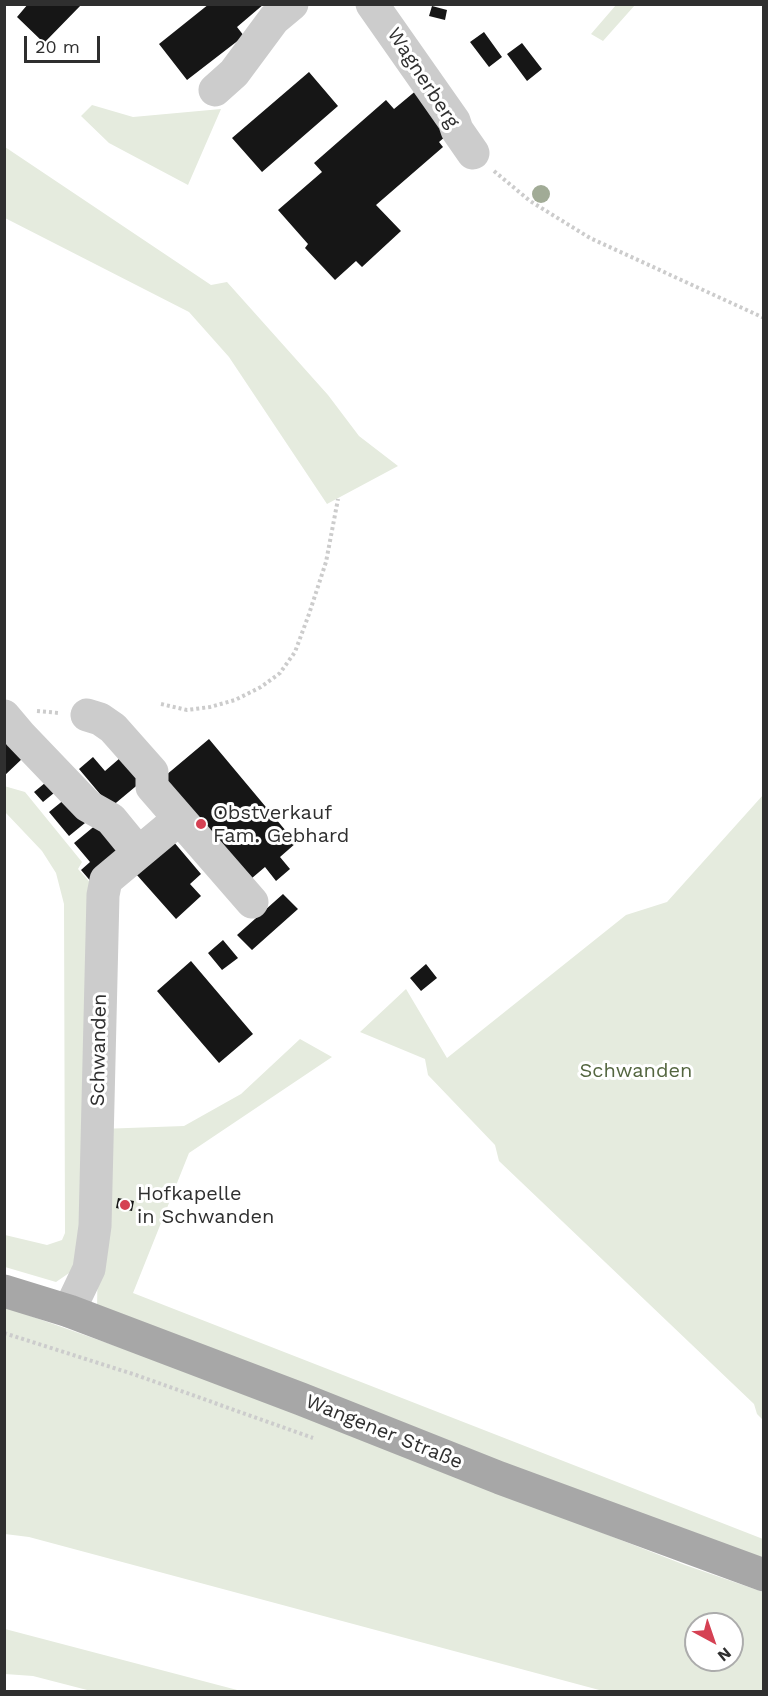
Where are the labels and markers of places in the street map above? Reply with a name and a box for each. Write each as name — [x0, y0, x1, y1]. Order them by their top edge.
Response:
place label: Obstverkauf Fam. Gebhard — [213, 801, 349, 848]
marker: Obstverkauf Fam. Gebhard — [194, 817, 208, 831]
place label: Hofkapelle in Schwanden — [137, 1182, 274, 1229]
marker: Hofkapelle in Schwanden — [118, 1198, 132, 1212]

